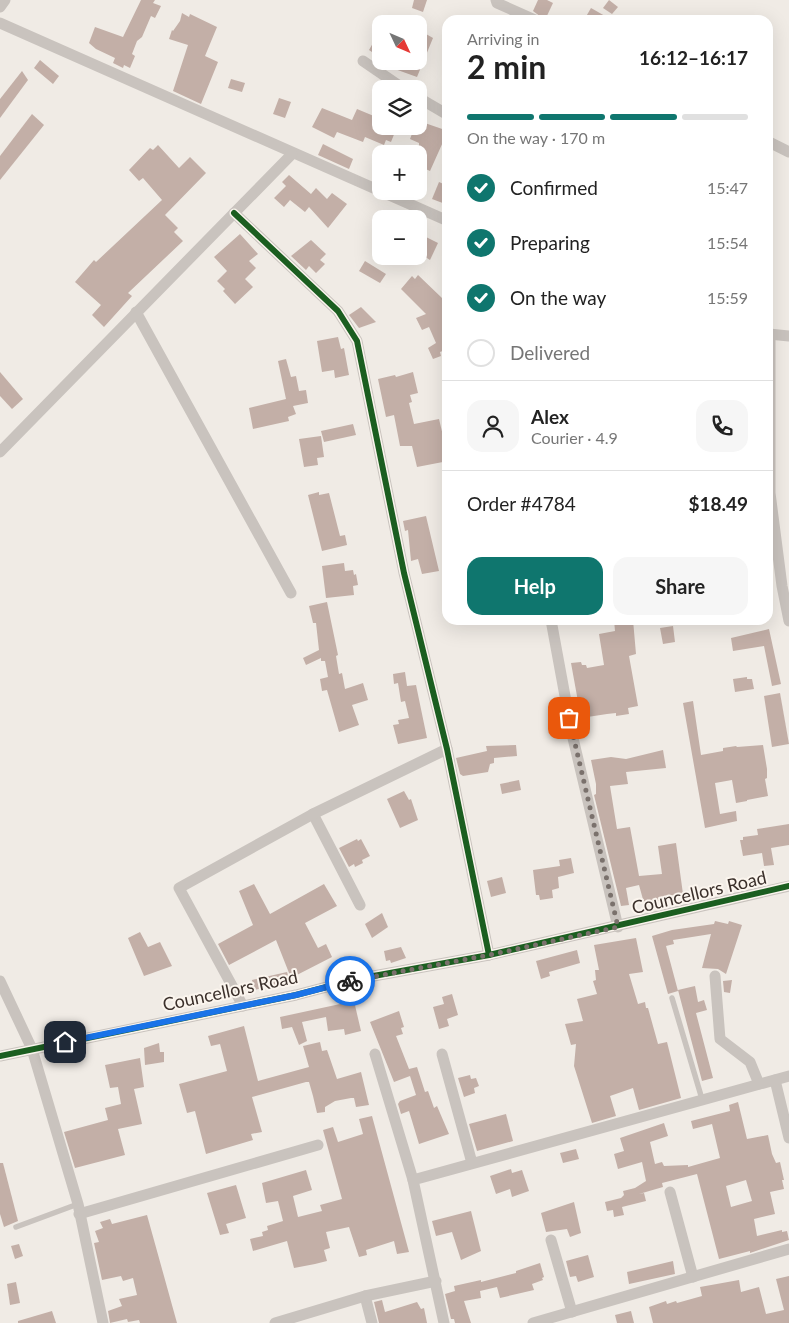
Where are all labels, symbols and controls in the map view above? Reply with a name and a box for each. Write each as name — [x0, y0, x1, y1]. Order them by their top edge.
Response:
north arrow — [372, 15, 428, 70]
map controls — [372, 15, 427, 265]
text: Arriving in — [467, 29, 540, 48]
text: 16:12–16:17 — [639, 46, 748, 69]
text: 2 min — [467, 47, 546, 86]
button: layers — [372, 80, 427, 135]
text: On the way · 170 m — [467, 128, 605, 147]
button: + — [372, 145, 427, 200]
icon: check — [467, 174, 495, 202]
text: Confirmed — [510, 176, 598, 199]
text: 15:47 — [707, 178, 748, 197]
button: − — [372, 210, 427, 265]
icon: check — [467, 229, 495, 257]
text: Preparing — [510, 231, 590, 254]
text: 15:54 — [707, 233, 748, 252]
icon: check — [467, 284, 495, 312]
text: On the way — [510, 286, 606, 309]
text: 15:59 — [707, 288, 748, 307]
text: Delivered — [510, 341, 590, 364]
button: person — [467, 400, 519, 452]
button: phone — [696, 400, 748, 452]
text: Alex — [531, 405, 569, 428]
text: Courier · 4.9 — [531, 428, 618, 447]
text: Order #4784 — [467, 492, 576, 515]
text: $18.49 — [688, 492, 748, 515]
button: Help — [467, 557, 603, 615]
button: Share — [613, 557, 748, 615]
pin — [548, 697, 590, 739]
icon: bag — [555, 704, 583, 732]
street label: Councellors Road — [629, 866, 769, 918]
courier — [325, 956, 375, 1006]
street label: Councellors Road — [160, 965, 300, 1015]
icon: bike — [336, 967, 364, 995]
pin — [44, 1021, 86, 1063]
icon: home — [51, 1028, 79, 1056]

